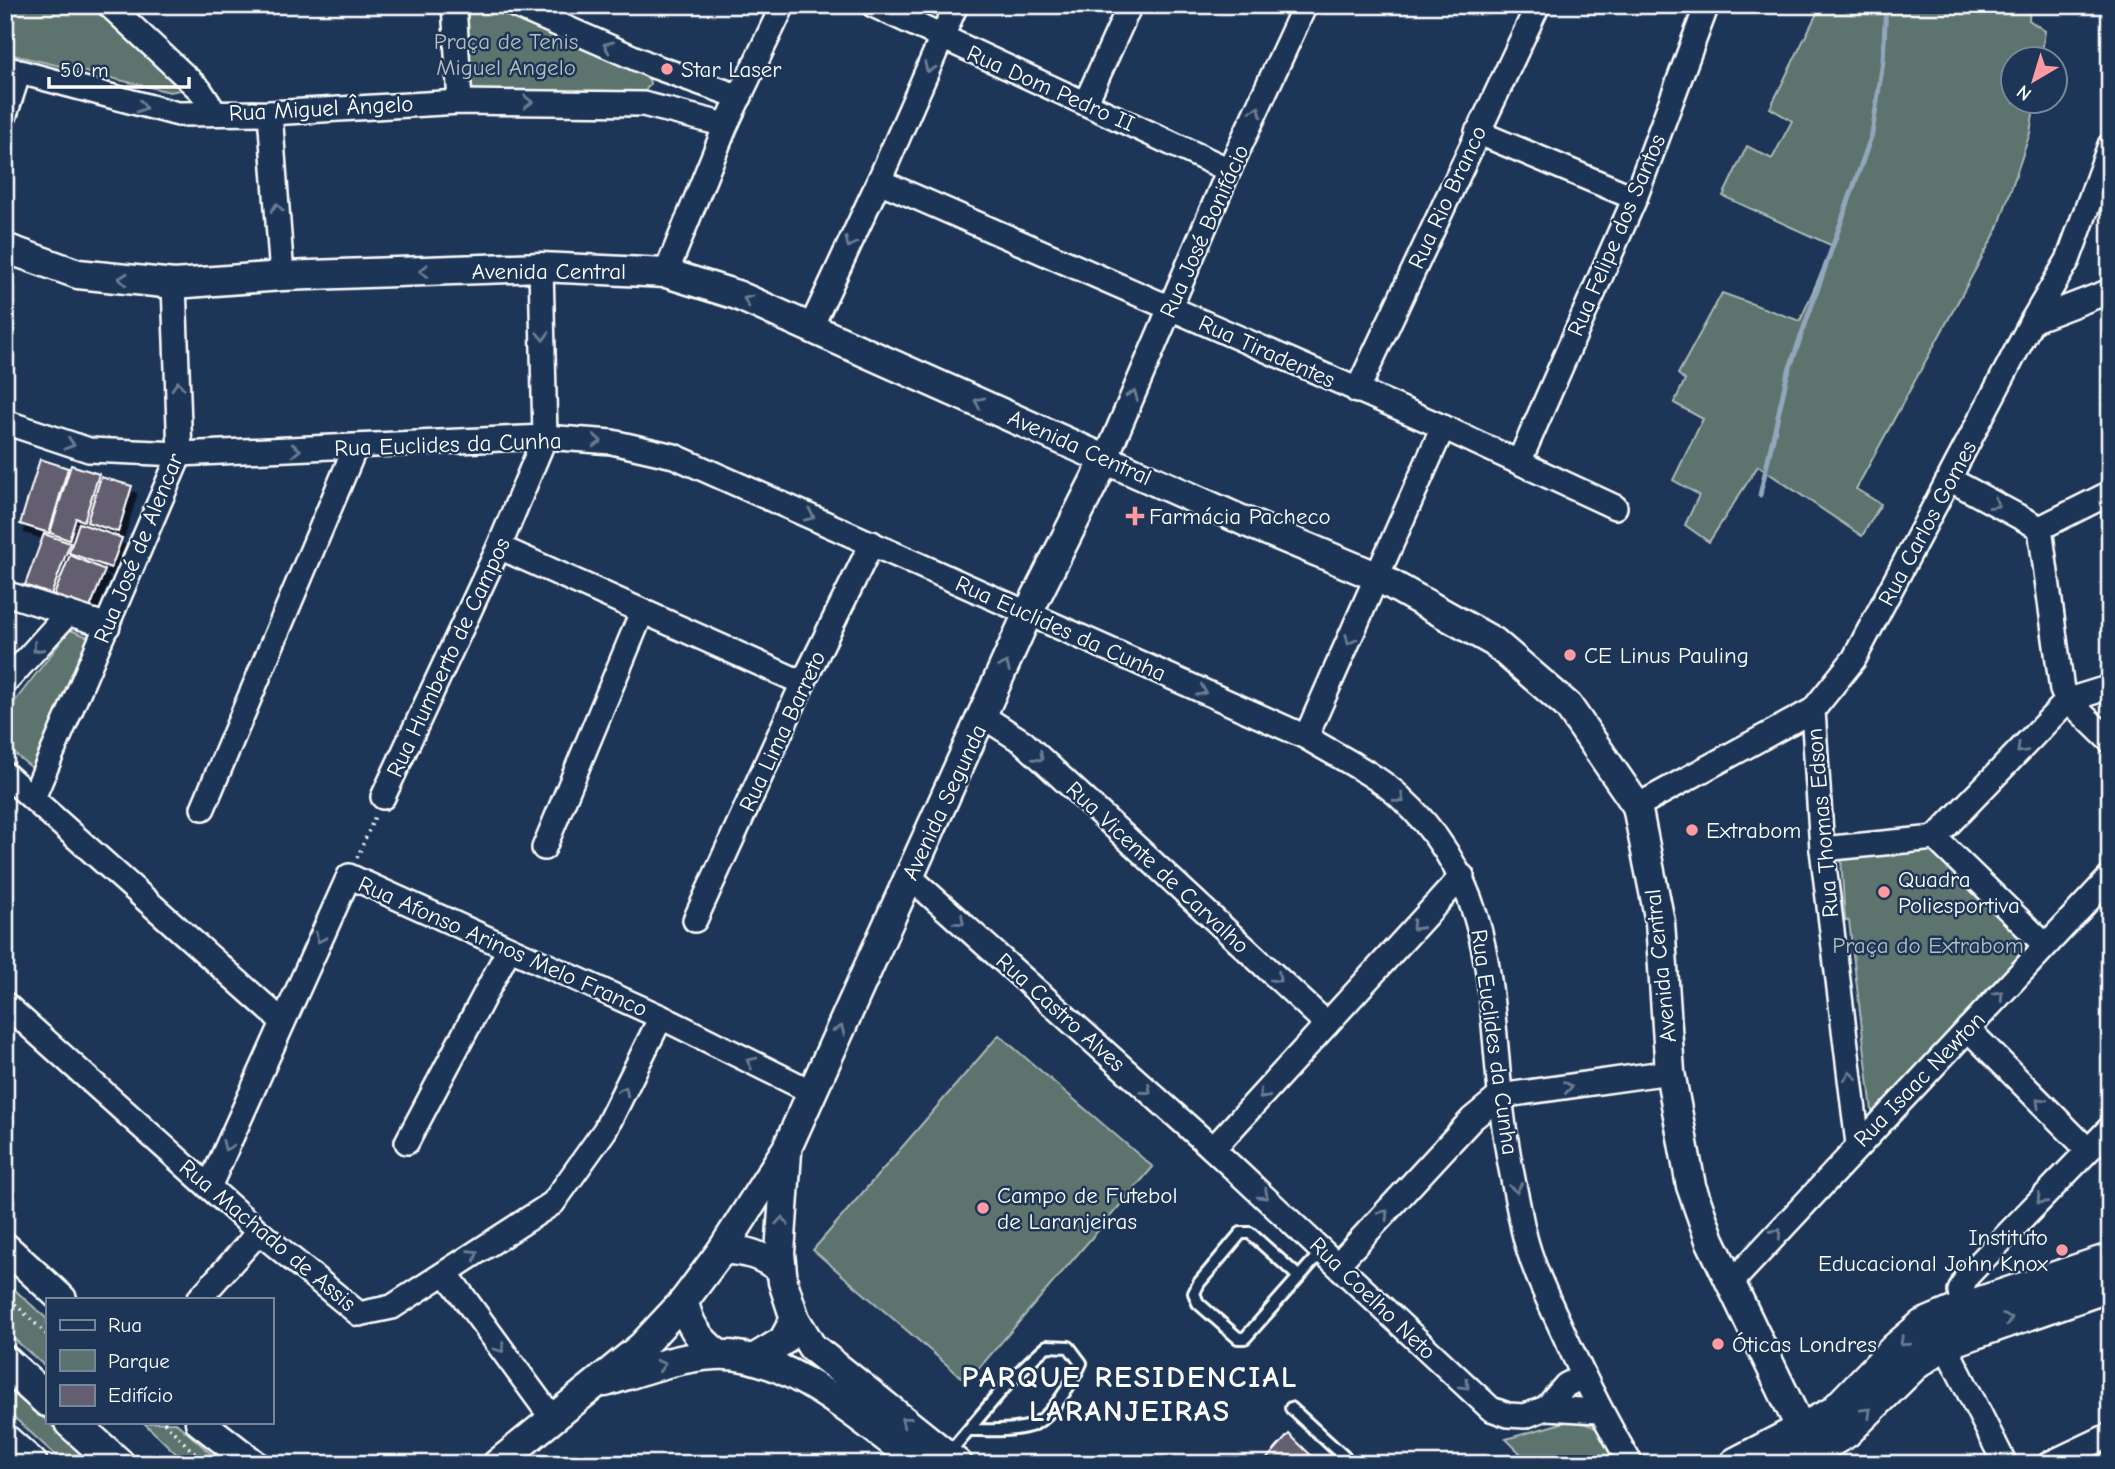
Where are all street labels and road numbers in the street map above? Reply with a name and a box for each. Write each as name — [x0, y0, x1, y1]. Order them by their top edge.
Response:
street label: Rua Dom Pedro II — [963, 39, 1139, 138]
street label: Rua Miguel Ângelo — [228, 90, 414, 127]
street label: Rua Rio Branco — [1403, 121, 1492, 273]
street label: Rua Felipe dos Santos — [1562, 130, 1671, 340]
street label: Rua José Bonifácio — [1154, 140, 1255, 322]
street label: Avenida Central — [472, 258, 626, 285]
street label: Rua Tiradentes — [1195, 309, 1339, 394]
street label: Avenida Central — [1004, 404, 1156, 491]
street label: Rua Euclides da Cunha — [334, 427, 562, 462]
street label: Rua Carlos Gomes — [1873, 436, 1982, 610]
street label: Rua José de Alencar — [88, 449, 189, 647]
street label: Rua Humberto de Campos — [381, 533, 516, 781]
street label: Rua Euclides da Cunha — [951, 570, 1170, 687]
street label: Rua Lima Barreto — [733, 647, 831, 816]
street label: Avenida Segunda — [897, 720, 992, 884]
street label: Rua Thomas Edson — [1801, 727, 1844, 919]
street label: Rua Vicente de Carvalho — [1061, 776, 1255, 959]
street label: Rua Afonso Arinos Melo Franco — [354, 870, 652, 1023]
street label: Avenida Central — [1639, 888, 1682, 1044]
street label: Rua Euclides da Cunha — [1465, 928, 1524, 1157]
street label: Rua Castro Alves — [991, 947, 1131, 1077]
street label: Rua Isaac Newton — [1848, 1006, 1991, 1152]
street label: Rua Machado de Assis — [174, 1154, 361, 1317]
street label: Rua Coelho Neto — [1304, 1231, 1441, 1365]

